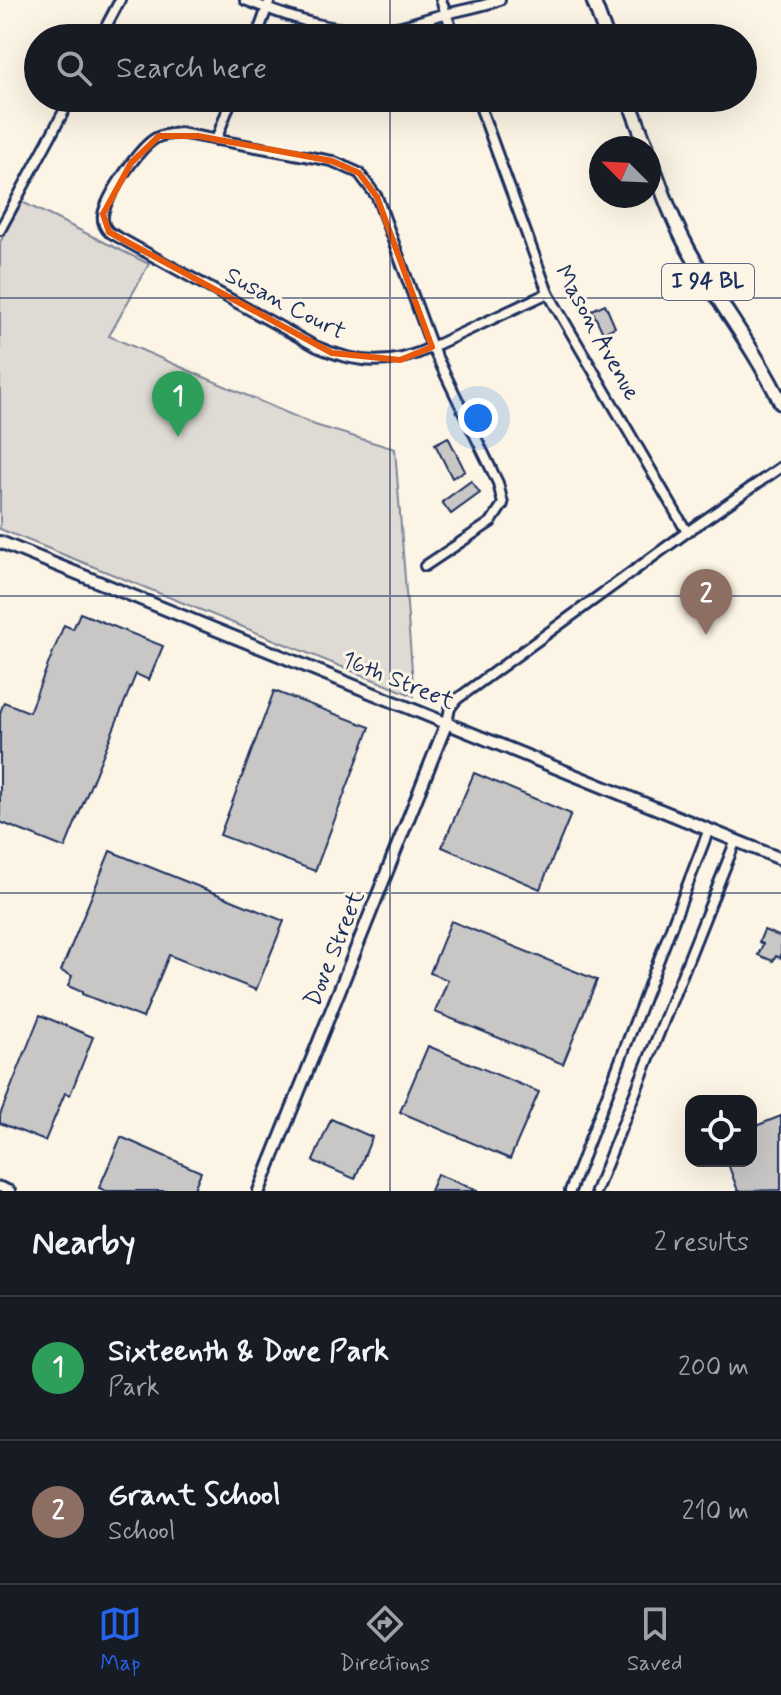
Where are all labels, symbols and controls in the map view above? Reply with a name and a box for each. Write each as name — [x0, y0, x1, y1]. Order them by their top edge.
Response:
search box — [24, 24, 757, 112]
icon: search — [52, 46, 96, 90]
text: Search here — [116, 49, 267, 88]
north arrow — [589, 136, 661, 208]
street label: Susan Court — [219, 260, 351, 348]
street label: Mason Avenue — [547, 260, 647, 406]
road number: I 94 BL — [662, 264, 754, 300]
pin: 1 — [152, 371, 204, 437]
your location — [458, 398, 498, 438]
pin: 2 — [680, 569, 732, 635]
street label: 16th Street — [337, 644, 459, 718]
street label: Dove Street — [298, 887, 372, 1011]
map controls — [685, 1095, 757, 1167]
button: locate — [685, 1095, 757, 1167]
text: Nearby — [32, 1221, 136, 1266]
text: 2 results — [654, 1226, 749, 1260]
text: Sixteenth & Dove Park — [108, 1332, 389, 1371]
text: 1 — [52, 1351, 64, 1385]
text: 200 m — [678, 1351, 749, 1385]
text: Park — [108, 1371, 160, 1405]
text: Grant School — [108, 1476, 280, 1515]
text: 2 — [52, 1495, 64, 1529]
text: 210 m — [682, 1495, 749, 1529]
text: School — [108, 1515, 175, 1549]
tab: Map — [98, 1602, 142, 1678]
tab: Directions — [339, 1602, 430, 1678]
tab: Saved — [627, 1602, 682, 1678]

